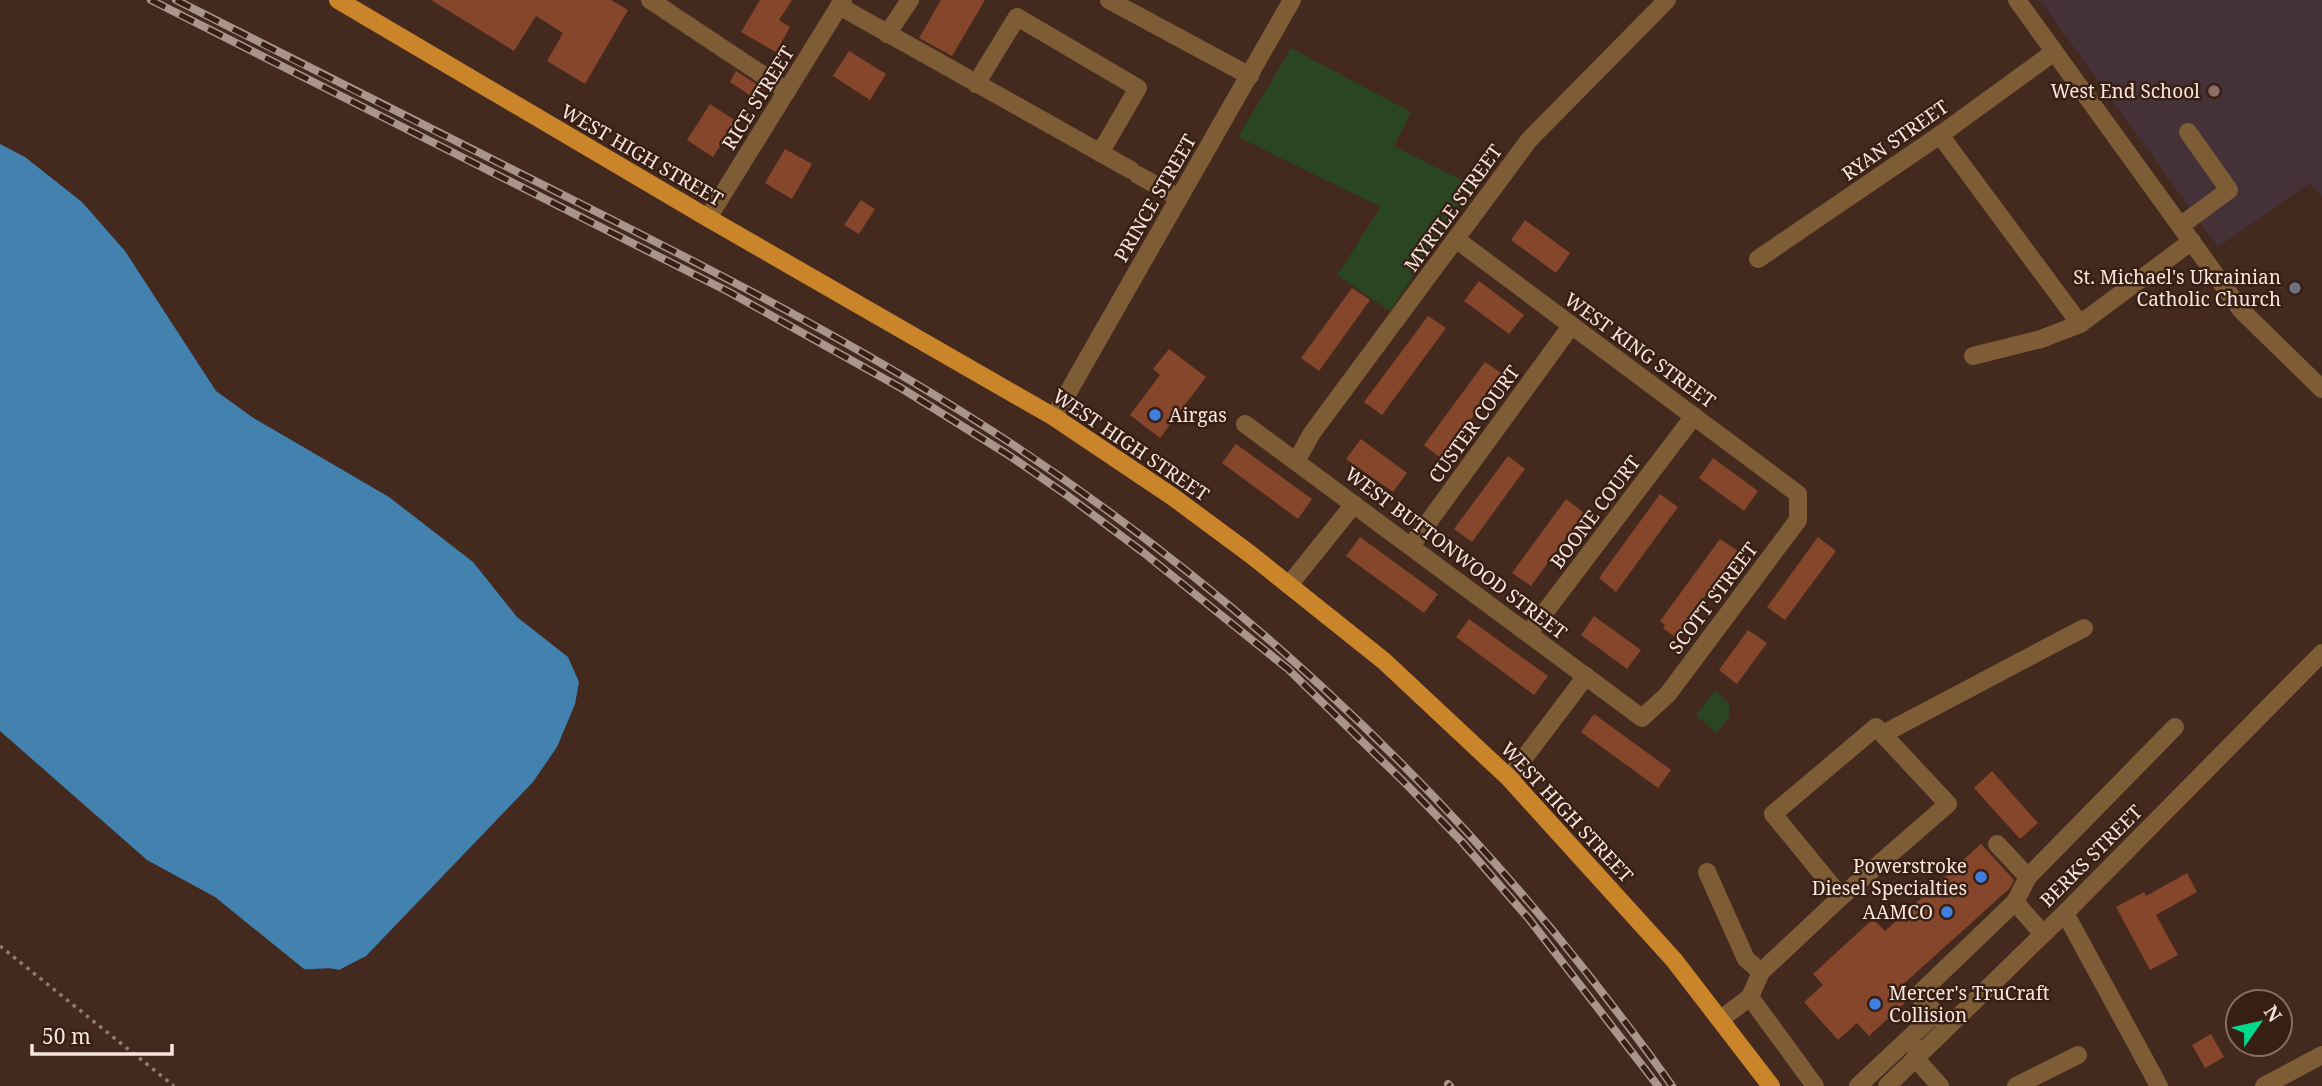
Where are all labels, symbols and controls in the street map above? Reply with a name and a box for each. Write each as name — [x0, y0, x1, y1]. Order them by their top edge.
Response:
street label: RICE STREET — [716, 41, 800, 155]
place label: West End School — [2051, 78, 2200, 104]
marker: West End School — [2206, 83, 2222, 99]
street label: RYAN STREET — [1836, 93, 1954, 186]
street label: WEST HIGH STREET — [556, 98, 728, 212]
street label: PRINCE STREET — [1108, 129, 1202, 267]
street label: MYRTLE STREET — [1398, 139, 1508, 277]
place label: St. Michael's Ukrainian Catholic Church — [2073, 264, 2281, 312]
marker: St. Michael's Ukrainian Catholic Church — [2287, 280, 2303, 296]
street label: WEST KING STREET — [1559, 286, 1721, 414]
street label: CUSTER COURT — [1423, 360, 1526, 488]
street label: WEST HIGH STREET — [1048, 383, 1215, 507]
place label: Airgas — [1169, 402, 1227, 428]
marker: Airgas — [1147, 407, 1163, 423]
street label: BOONE COURT — [1544, 450, 1646, 574]
street label: WEST BUTTONWOOD STREET — [1340, 461, 1573, 645]
street label: SCOTT STREET — [1662, 537, 1764, 659]
street label: WEST HIGH STREET — [1495, 736, 1639, 888]
street label: BERKS STREET — [2034, 799, 2148, 913]
place label: Powerstroke Diesel Specialties — [1812, 853, 1967, 901]
marker: Powerstroke Diesel Specialties — [1973, 869, 1989, 885]
place label: AAMCO — [1863, 899, 1933, 925]
marker: AAMCO — [1939, 904, 1955, 920]
place label: Mercer's TruCraft Collision — [1889, 980, 2050, 1028]
north arrow — [2224, 988, 2294, 1058]
marker: Mercer's TruCraft Collision — [1867, 996, 1883, 1012]
text: N — [2258, 1000, 2288, 1027]
scale bar — [32, 1012, 172, 1056]
text: 50 m — [42, 1022, 91, 1050]

